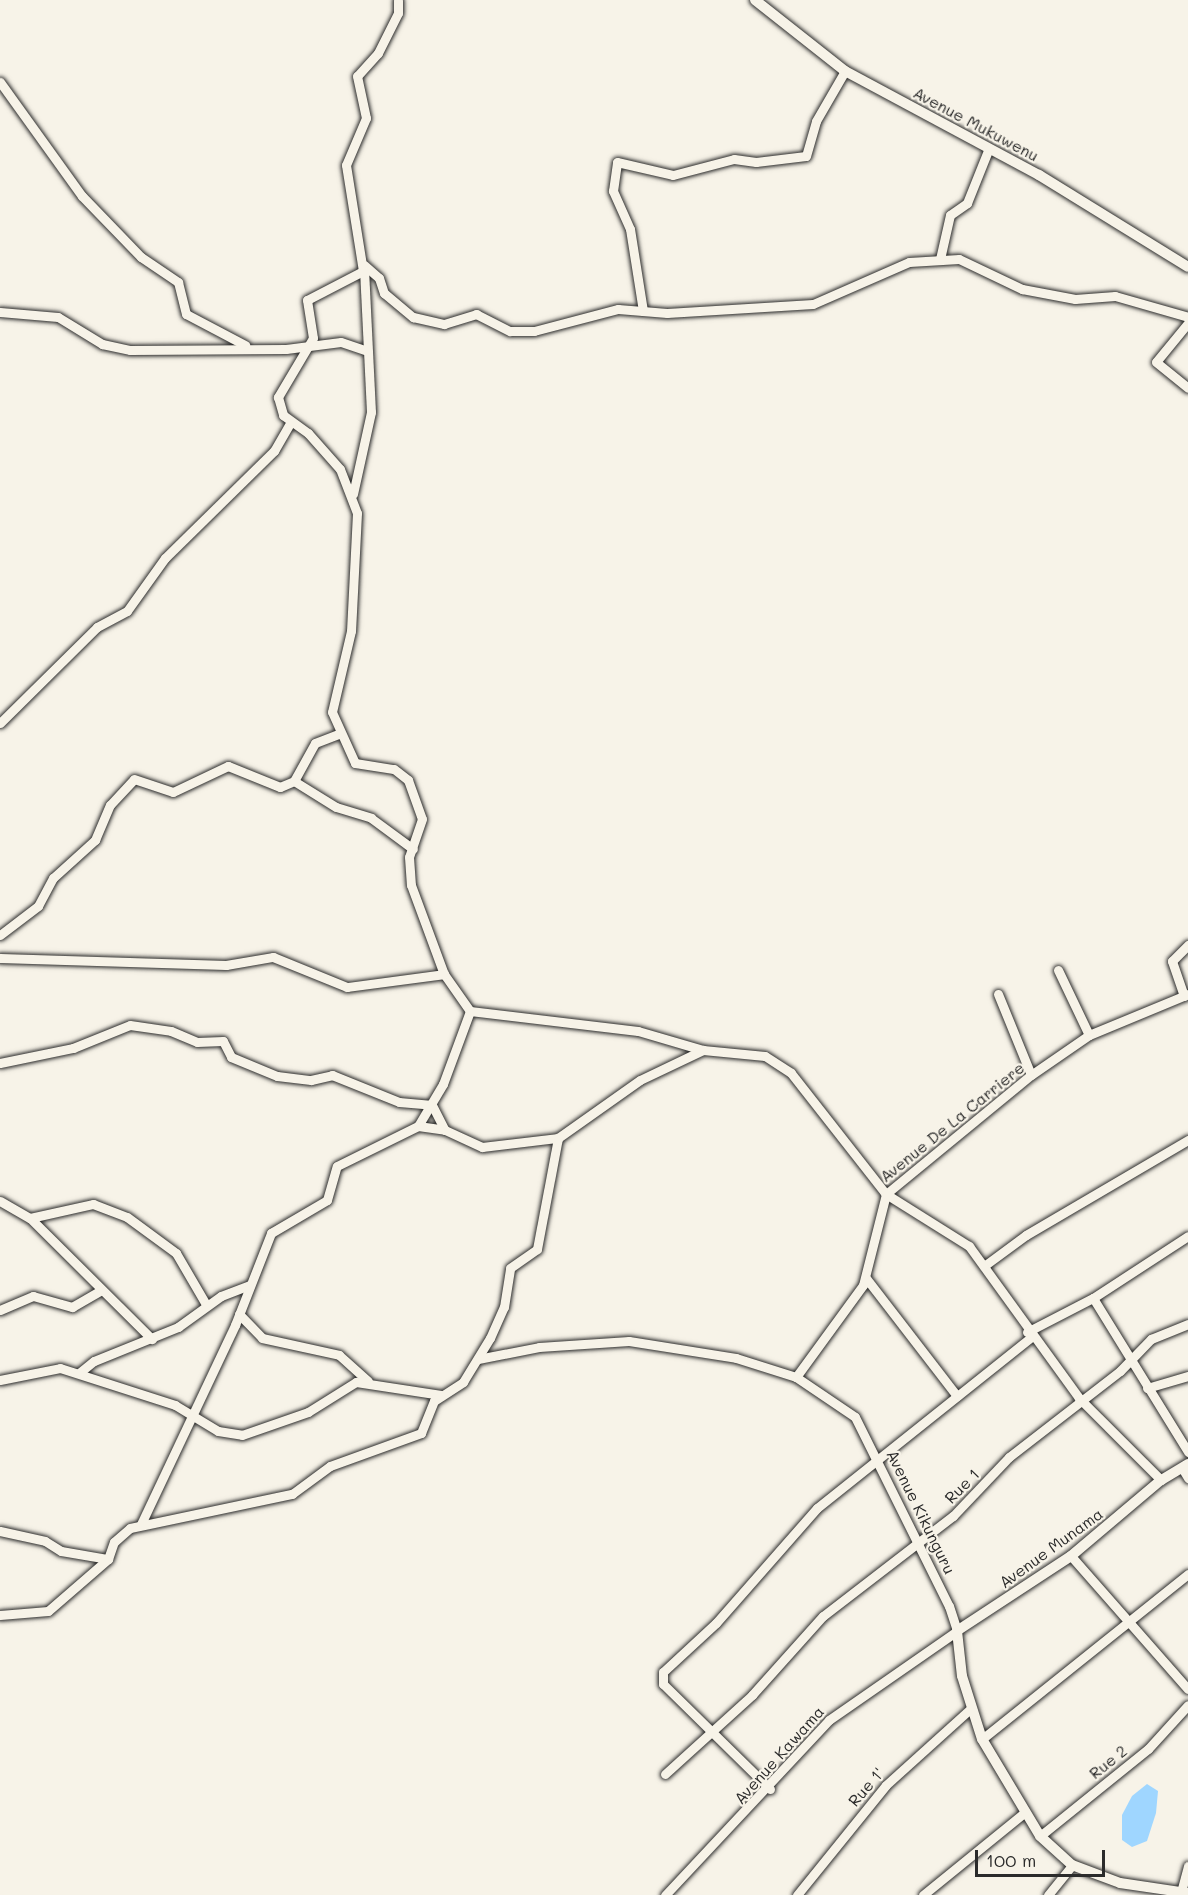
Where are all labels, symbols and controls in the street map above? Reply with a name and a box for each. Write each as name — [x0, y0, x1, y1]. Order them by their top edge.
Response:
street label: Avenue Mukuwenu — [910, 83, 1042, 165]
street label: Avenue De La Carriere — [876, 1058, 1028, 1186]
street label: Avenue Kikunguru — [883, 1447, 959, 1577]
street label: Rue 1 — [941, 1465, 983, 1507]
street label: Avenue Munama — [995, 1504, 1107, 1592]
street label: Avenue Kawama — [730, 1702, 828, 1808]
street label: Rue 2 — [1085, 1741, 1131, 1783]
street label: Rue 1' — [844, 1764, 888, 1810]
scale bar — [978, 1838, 1108, 1876]
text: 100 m — [986, 1848, 1036, 1872]

